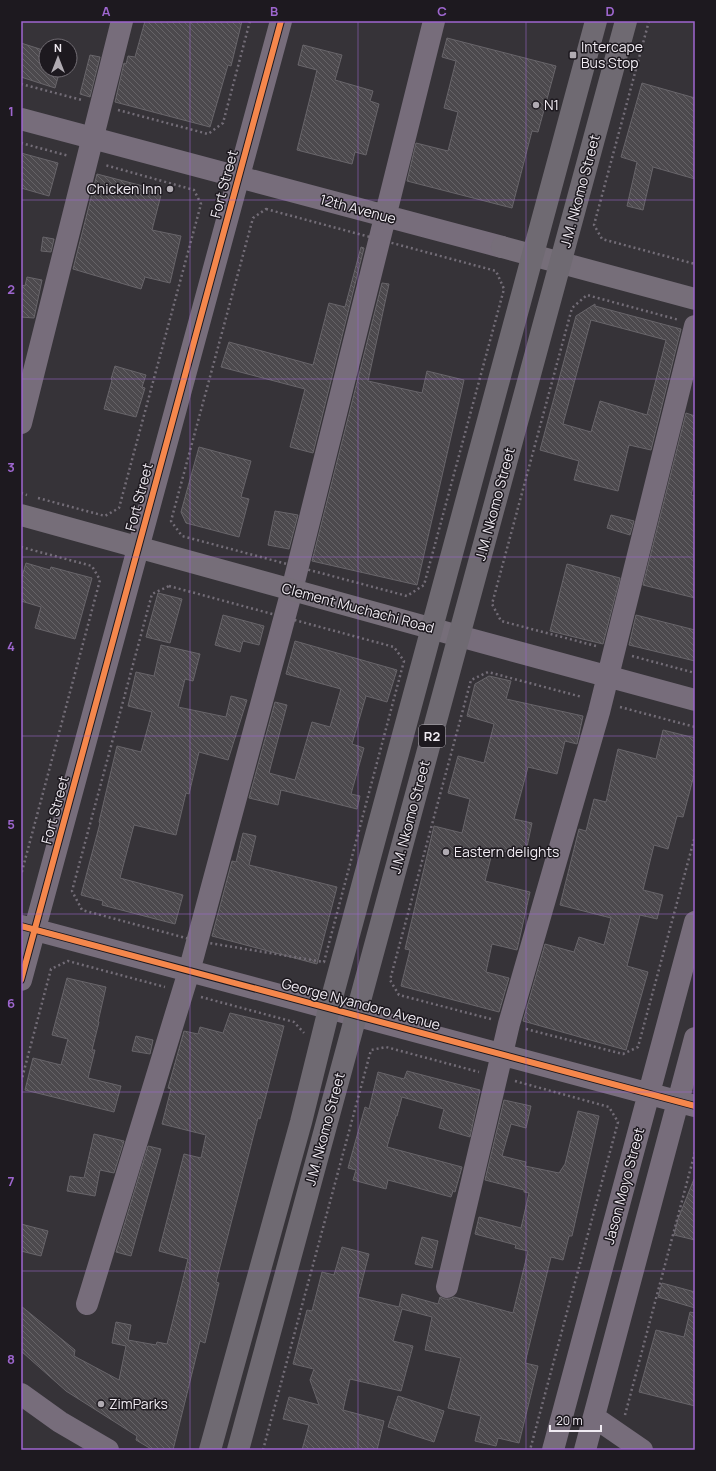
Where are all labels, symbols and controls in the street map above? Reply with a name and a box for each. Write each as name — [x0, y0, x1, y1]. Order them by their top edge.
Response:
text: A — [102, 2, 111, 20]
text: B — [270, 2, 278, 20]
text: C — [437, 2, 447, 20]
text: D — [605, 2, 615, 20]
place label: Intercape Bus Stop — [581, 37, 643, 72]
north arrow — [38, 38, 78, 78]
text: N — [54, 40, 62, 55]
marker: Intercape Bus Stop — [568, 50, 578, 60]
place label: N1 — [544, 95, 559, 114]
marker: N1 — [531, 100, 541, 110]
text: 1 — [8, 102, 14, 120]
street label: J.M. Nkomo Street — [555, 132, 604, 249]
street label: Fort Street — [205, 147, 242, 220]
place label: Chicken Inn — [87, 179, 162, 198]
marker: Chicken Inn — [165, 184, 175, 194]
street label: 12th Avenue — [318, 189, 398, 228]
text: 2 — [7, 280, 15, 298]
street label: J.M. Nkomo Street — [470, 445, 519, 562]
text: 3 — [7, 458, 15, 476]
street label: Fort Street — [120, 460, 157, 533]
street label: Clement Muchachi Road — [280, 578, 436, 637]
text: 4 — [7, 637, 15, 655]
road number: R2 — [419, 725, 445, 747]
street label: J.M. Nkomo Street — [385, 758, 434, 875]
street label: Fort Street — [36, 773, 73, 846]
text: 5 — [7, 815, 15, 833]
place label: Eastern delights — [454, 842, 559, 861]
marker: Eastern delights — [441, 847, 451, 857]
street label: George Nyandoro Avenue — [280, 973, 443, 1034]
text: 6 — [7, 994, 15, 1012]
street label: J.M. Nkomo Street — [300, 1070, 349, 1187]
street label: Jason Moyo Street — [599, 1125, 648, 1246]
text: 7 — [8, 1172, 15, 1190]
text: 8 — [7, 1350, 15, 1368]
place label: ZimParks — [109, 1394, 168, 1413]
marker: ZimParks — [96, 1399, 106, 1409]
scale bar — [550, 1407, 601, 1433]
text: 20 m — [556, 1412, 583, 1429]

